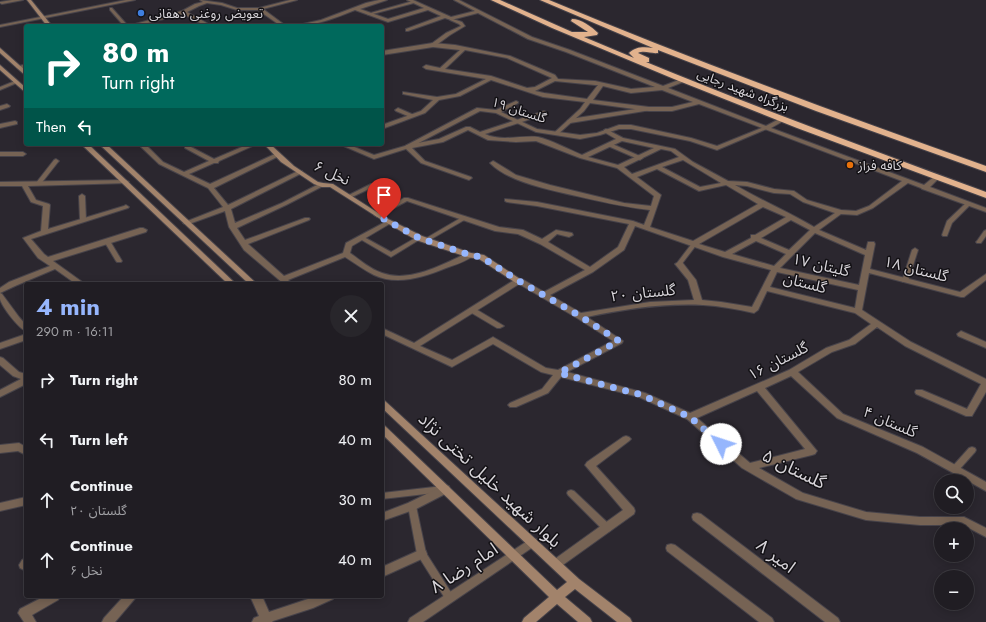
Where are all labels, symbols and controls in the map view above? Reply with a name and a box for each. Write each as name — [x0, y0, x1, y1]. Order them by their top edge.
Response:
place label: تعویض روغنی دهقانی — [149, 4, 263, 23]
marker: تعویض روغنی دهقانی — [136, 8, 146, 18]
text: 80 m — [102, 32, 169, 73]
icon: right — [36, 40, 88, 92]
street label: بزرگراه شهید رجایی — [694, 64, 792, 116]
text: Turn right — [102, 70, 174, 96]
street label: گلستان ۱۹ — [489, 92, 549, 128]
text: Then — [36, 116, 66, 138]
icon: left — [74, 116, 96, 138]
street label: نخل ۶ — [310, 155, 354, 191]
place label: کافه فراز — [857, 156, 902, 175]
marker: کافه فراز — [845, 160, 855, 170]
pin — [367, 178, 401, 219]
icon: arrive — [373, 184, 395, 206]
street label: گلیتان ۱۷ — [790, 248, 853, 282]
street label: گلستان ۱۸ — [882, 250, 951, 288]
street label: گلستان — [781, 267, 830, 299]
street label: گلستان ۲۰ — [609, 279, 677, 307]
text: 4 min — [36, 289, 100, 324]
button: close — [330, 295, 372, 337]
text: 290 m · 16:11 — [36, 322, 113, 341]
street label: گلستان ۱۶ — [744, 336, 813, 386]
icon: right — [36, 369, 58, 391]
text: Turn right — [70, 369, 138, 391]
text: 80 m — [339, 369, 372, 391]
street label: گلستان ۴ — [860, 401, 921, 444]
street label: بلوار شهید خلیل تختی نژاد — [412, 406, 568, 554]
position arrow — [700, 423, 742, 465]
icon: left — [36, 429, 58, 451]
text: Turn left — [70, 429, 128, 451]
text: 40 m — [338, 429, 372, 451]
street label: گلستان ۵ — [758, 442, 831, 496]
map controls — [934, 474, 974, 610]
button: search — [934, 474, 974, 514]
text: Continue — [70, 475, 133, 497]
icon: ahead — [36, 489, 58, 511]
text: 30 m — [339, 489, 372, 511]
text: گلستان ۲۰ — [70, 501, 127, 520]
button: + — [934, 522, 974, 562]
street label: امیر ۸ — [751, 533, 801, 579]
text: Continue — [70, 535, 133, 557]
street label: امام رضا ۸ — [425, 536, 504, 601]
icon: ahead — [36, 549, 58, 571]
text: 40 m — [338, 549, 372, 571]
text: نخل ۶ — [70, 561, 103, 580]
button: − — [934, 570, 974, 610]

